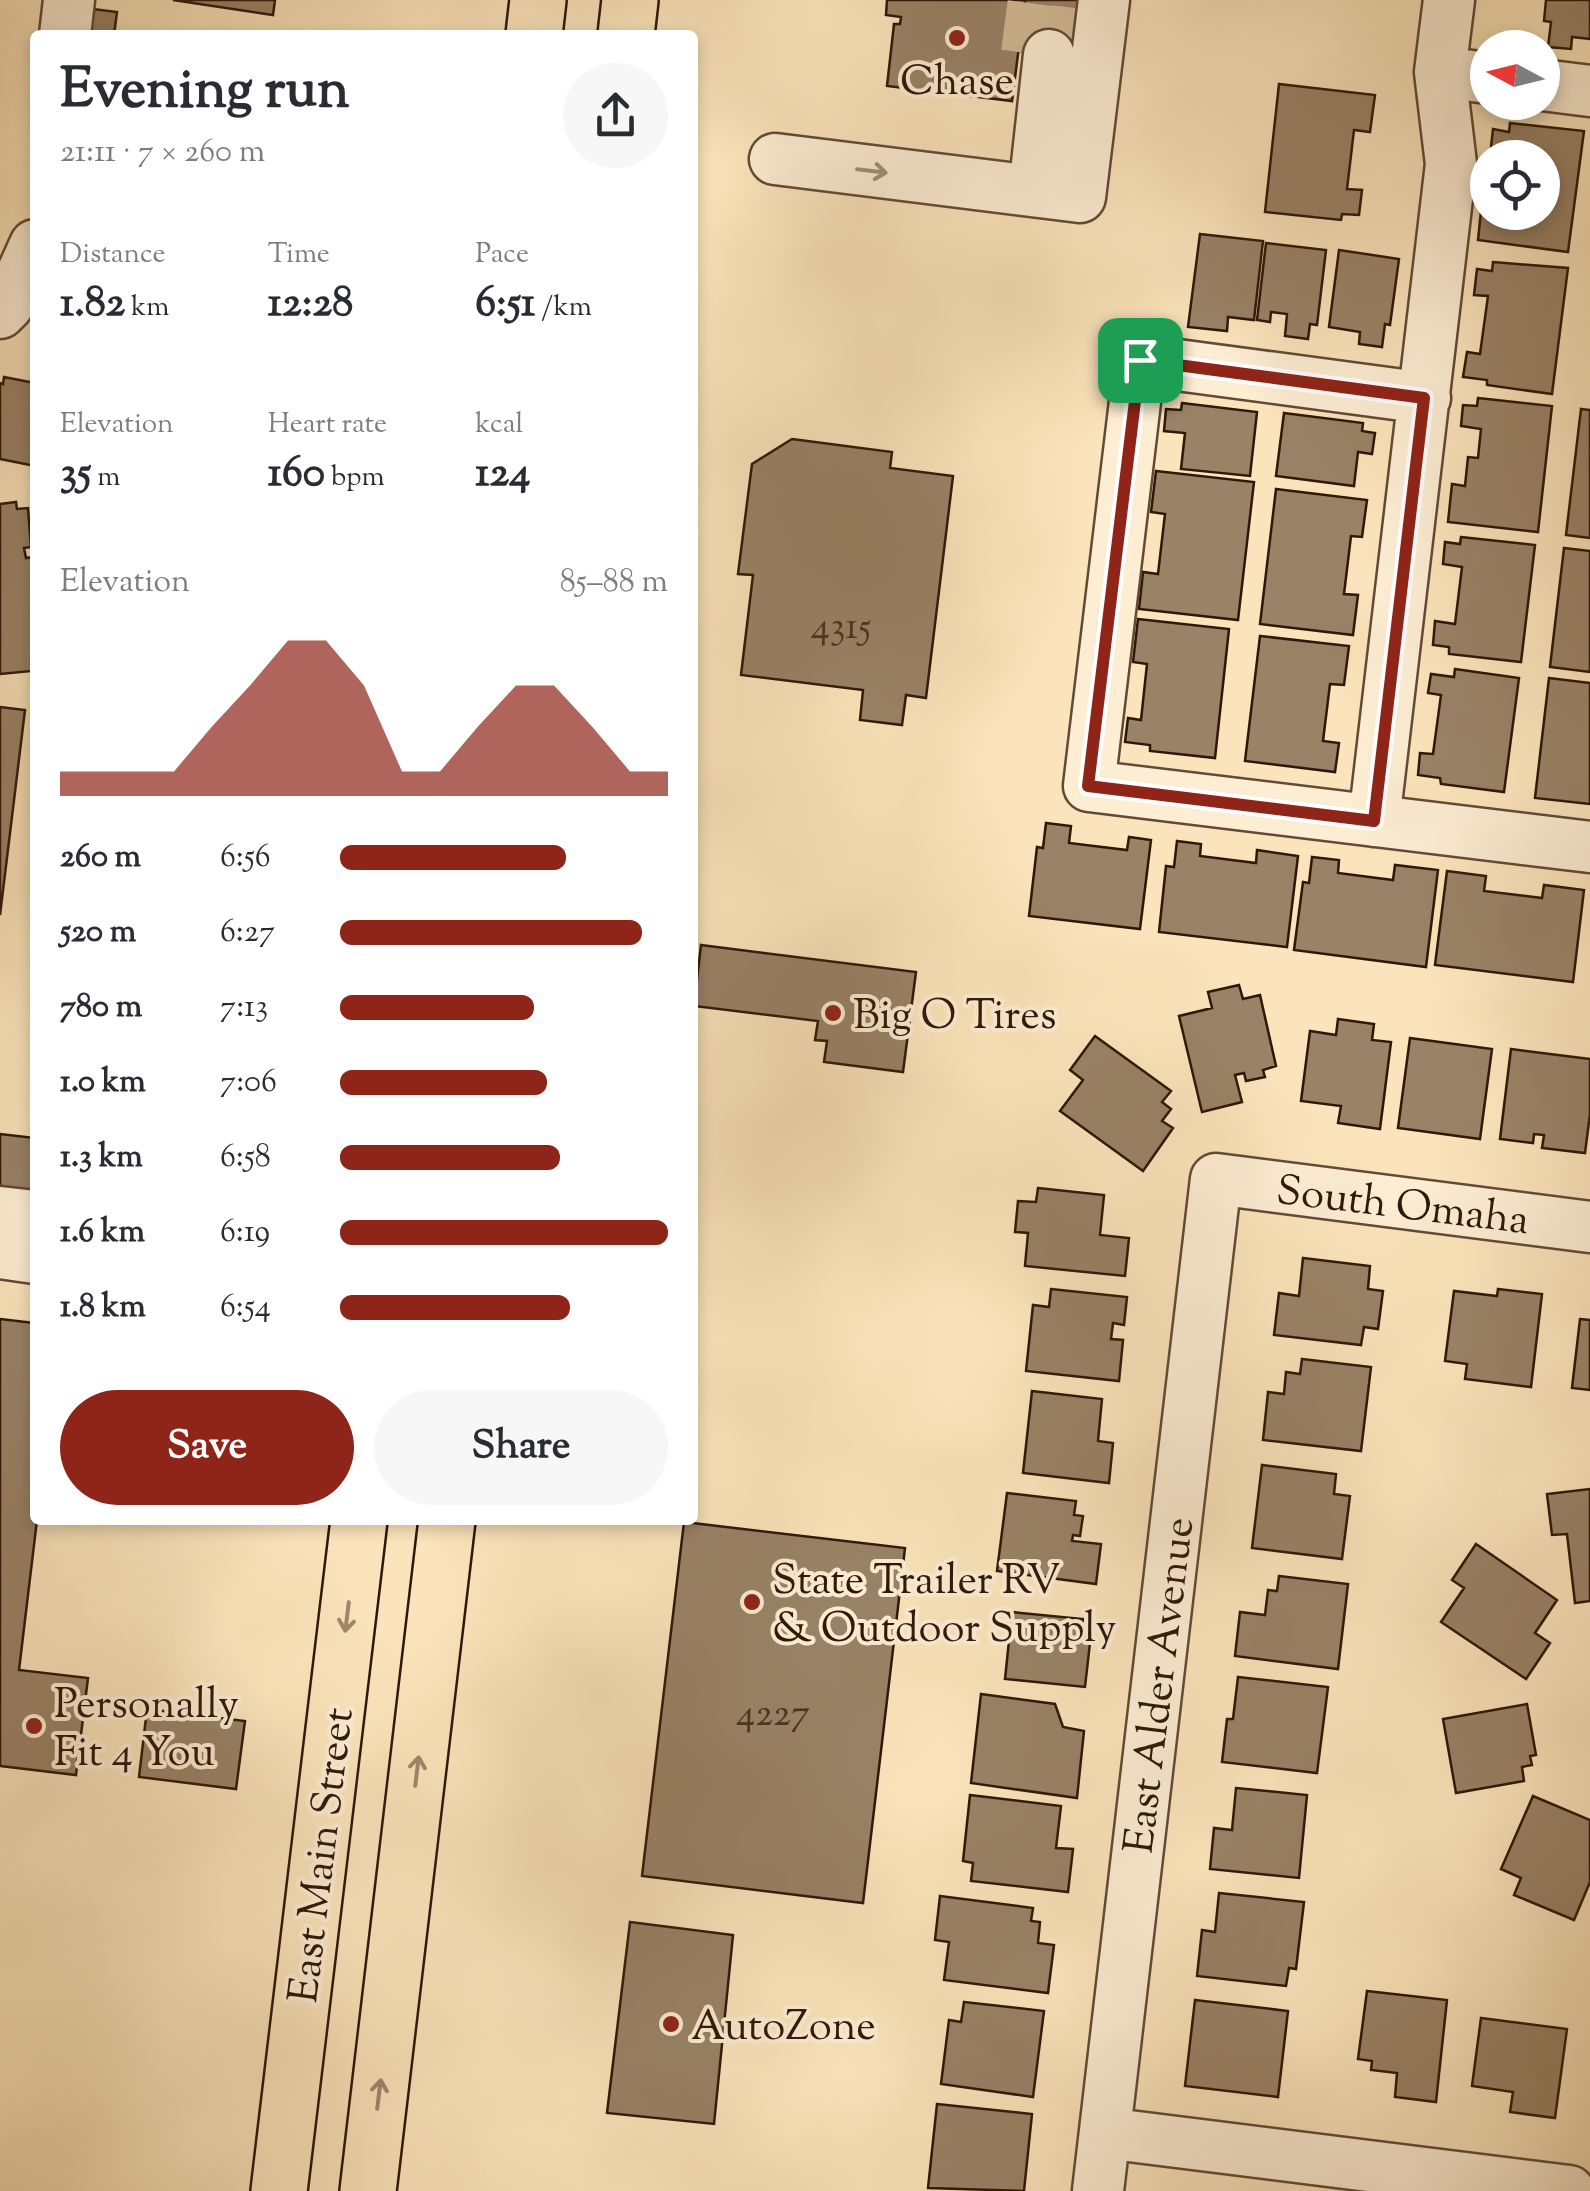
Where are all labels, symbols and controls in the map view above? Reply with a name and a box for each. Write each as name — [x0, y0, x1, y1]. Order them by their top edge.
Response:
marker: Chase — [946, 27, 968, 49]
north arrow — [1470, 30, 1560, 120]
map controls — [1470, 30, 1560, 230]
text: Evening run — [60, 53, 349, 132]
place label: Chase — [900, 54, 1014, 114]
button: share — [563, 63, 668, 168]
text: 21:11 · 7 × 260 m — [60, 130, 265, 176]
button: locate — [1470, 140, 1560, 230]
one-way arrow — [855, 162, 888, 181]
text: Distance — [60, 235, 166, 275]
text: Time — [268, 235, 330, 275]
text: Pace — [475, 235, 529, 275]
text: 1.82 — [60, 275, 125, 335]
text: 12:28 — [268, 275, 353, 335]
text: 6:51 — [475, 275, 535, 335]
text: km — [125, 288, 170, 328]
text: /km — [535, 288, 592, 328]
pin — [1098, 318, 1183, 403]
icon: arrive — [1113, 333, 1168, 388]
text: Elevation — [60, 405, 174, 445]
text: Heart rate — [268, 405, 387, 445]
text: kcal — [475, 405, 523, 445]
text: 35 — [60, 445, 91, 505]
text: 160 — [268, 445, 325, 505]
text: 124 — [475, 445, 530, 505]
text: m — [91, 458, 120, 498]
text: bpm — [325, 458, 385, 498]
text: Elevation — [60, 560, 190, 606]
text: 85–88 m — [560, 560, 668, 606]
house number: 4315 — [811, 602, 871, 656]
text: 260 m — [60, 835, 141, 881]
text: 6:56 — [220, 835, 271, 881]
text: 520 m — [60, 910, 136, 956]
text: 6:27 — [220, 910, 275, 956]
text: 780 m — [60, 985, 142, 1031]
text: 7:13 — [220, 985, 268, 1031]
place label: Big O Tires — [853, 988, 1056, 1048]
marker: Big O Tires — [822, 1002, 844, 1024]
text: 1.0 km — [60, 1060, 146, 1106]
text: 7:06 — [220, 1060, 277, 1106]
text: 1.3 km — [60, 1135, 143, 1181]
text: 6:58 — [220, 1135, 271, 1181]
street label: South Omaha — [1273, 1163, 1532, 1253]
text: 1.6 km — [60, 1210, 145, 1256]
text: 6:19 — [220, 1210, 270, 1256]
text: 1.8 km — [60, 1285, 146, 1331]
text: 6:54 — [220, 1285, 271, 1331]
button: Save — [60, 1390, 354, 1505]
button: Share — [374, 1390, 668, 1505]
street label: East Alder Avenue — [1112, 1514, 1212, 1857]
place label: State Trailer RV & Outdoor Supply — [772, 1553, 1117, 1661]
marker: State Trailer RV & Outdoor Supply — [741, 1591, 763, 1613]
one-way arrow — [338, 1600, 356, 1632]
place label: Personally Fit 4 You — [54, 1677, 239, 1785]
house number: 4227 — [736, 1689, 810, 1743]
street label: East Main Street — [276, 1705, 372, 2006]
marker: Personally Fit 4 You — [23, 1715, 45, 1737]
one-way arrow — [408, 1756, 427, 1788]
place label: AutoZone — [691, 1999, 876, 2059]
marker: AutoZone — [660, 2013, 682, 2035]
one-way arrow — [370, 2079, 389, 2111]

